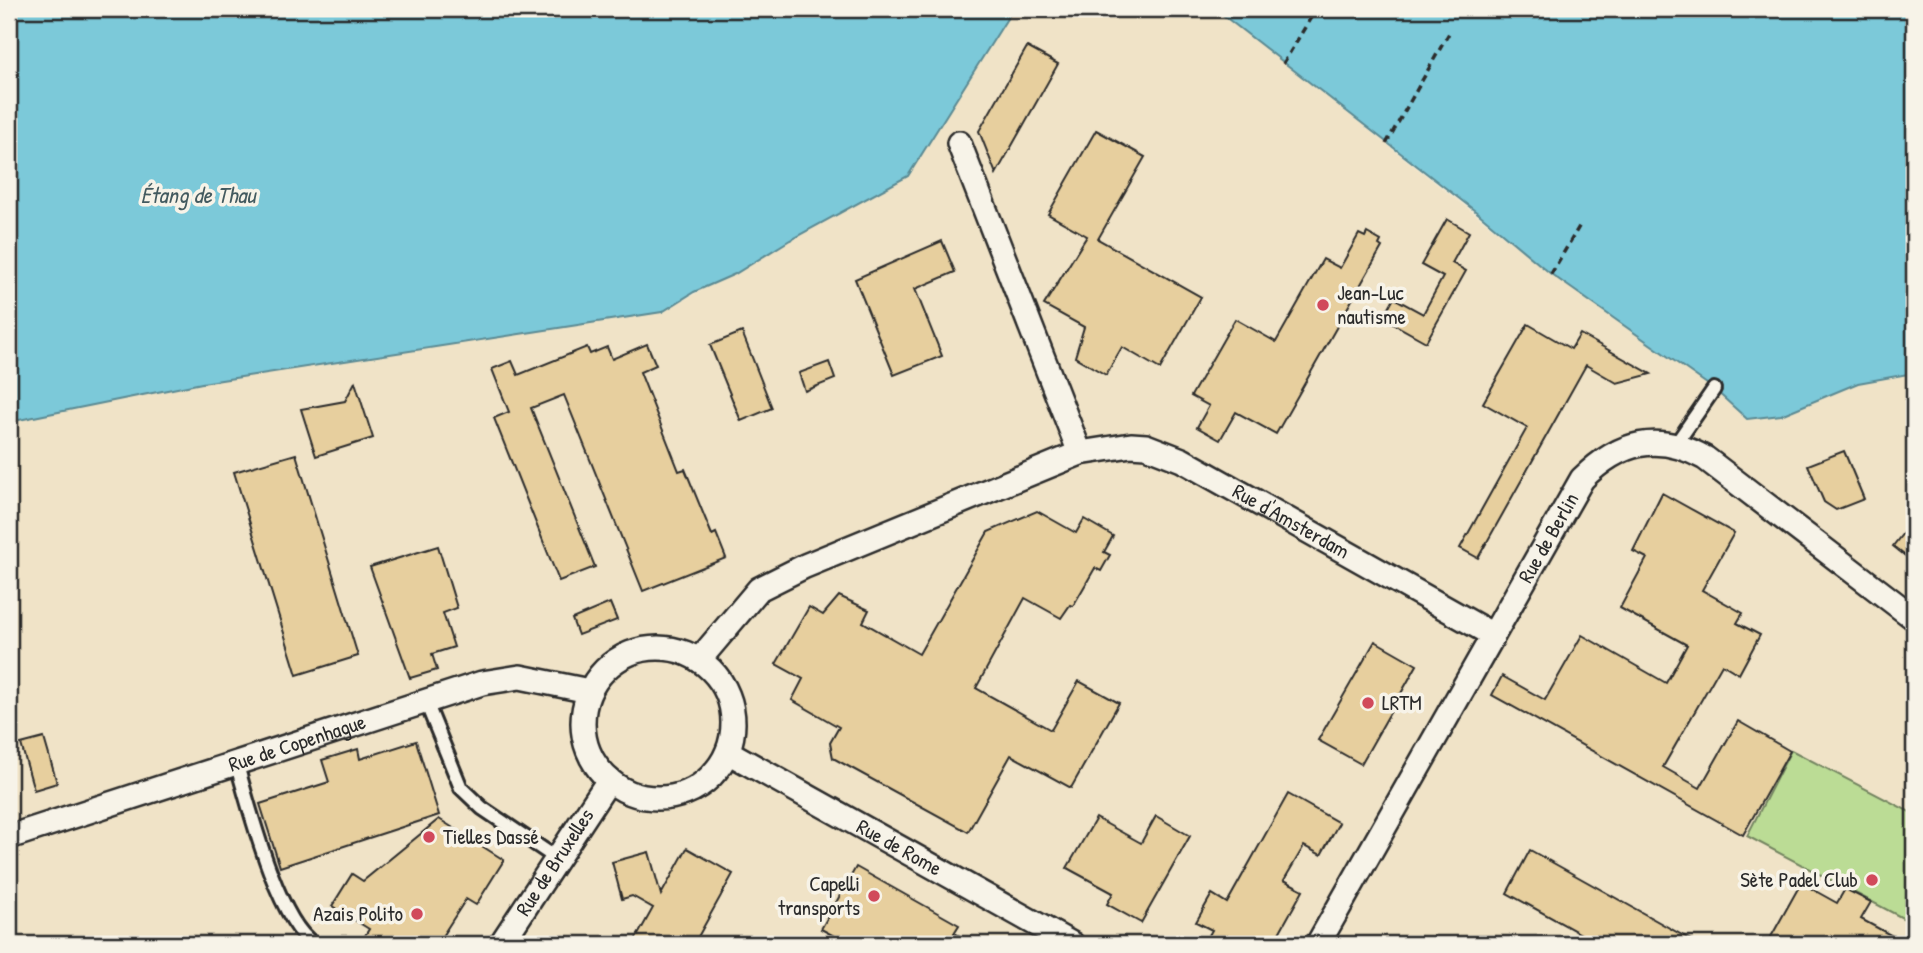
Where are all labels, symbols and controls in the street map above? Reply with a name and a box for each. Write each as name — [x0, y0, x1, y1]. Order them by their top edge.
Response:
water label: Étang de Thau — [140, 179, 257, 211]
place label: Jean-Luc nautisme — [1337, 278, 1406, 331]
marker: Jean-Luc nautisme — [1315, 297, 1331, 313]
street label: Rue d'Amsterdam — [1228, 476, 1355, 565]
street label: Rue de Berlin — [1511, 487, 1585, 588]
place label: LRTM — [1382, 688, 1422, 717]
marker: LRTM — [1360, 695, 1376, 711]
street label: Rue de Copenhague — [225, 707, 369, 779]
street label: Rue de Bruxelles — [509, 803, 600, 921]
street label: Rue de Rome — [852, 812, 947, 882]
place label: Tielles Dassé — [443, 822, 539, 851]
marker: Tielles Dassé — [421, 829, 437, 845]
place label: Sète Padel Club — [1740, 865, 1858, 894]
place label: Capelli transports — [778, 869, 860, 922]
marker: Sète Padel Club — [1864, 872, 1880, 888]
marker: Capelli transports — [866, 888, 882, 904]
place label: Azais Polito — [313, 899, 403, 928]
marker: Azais Polito — [409, 906, 425, 922]

